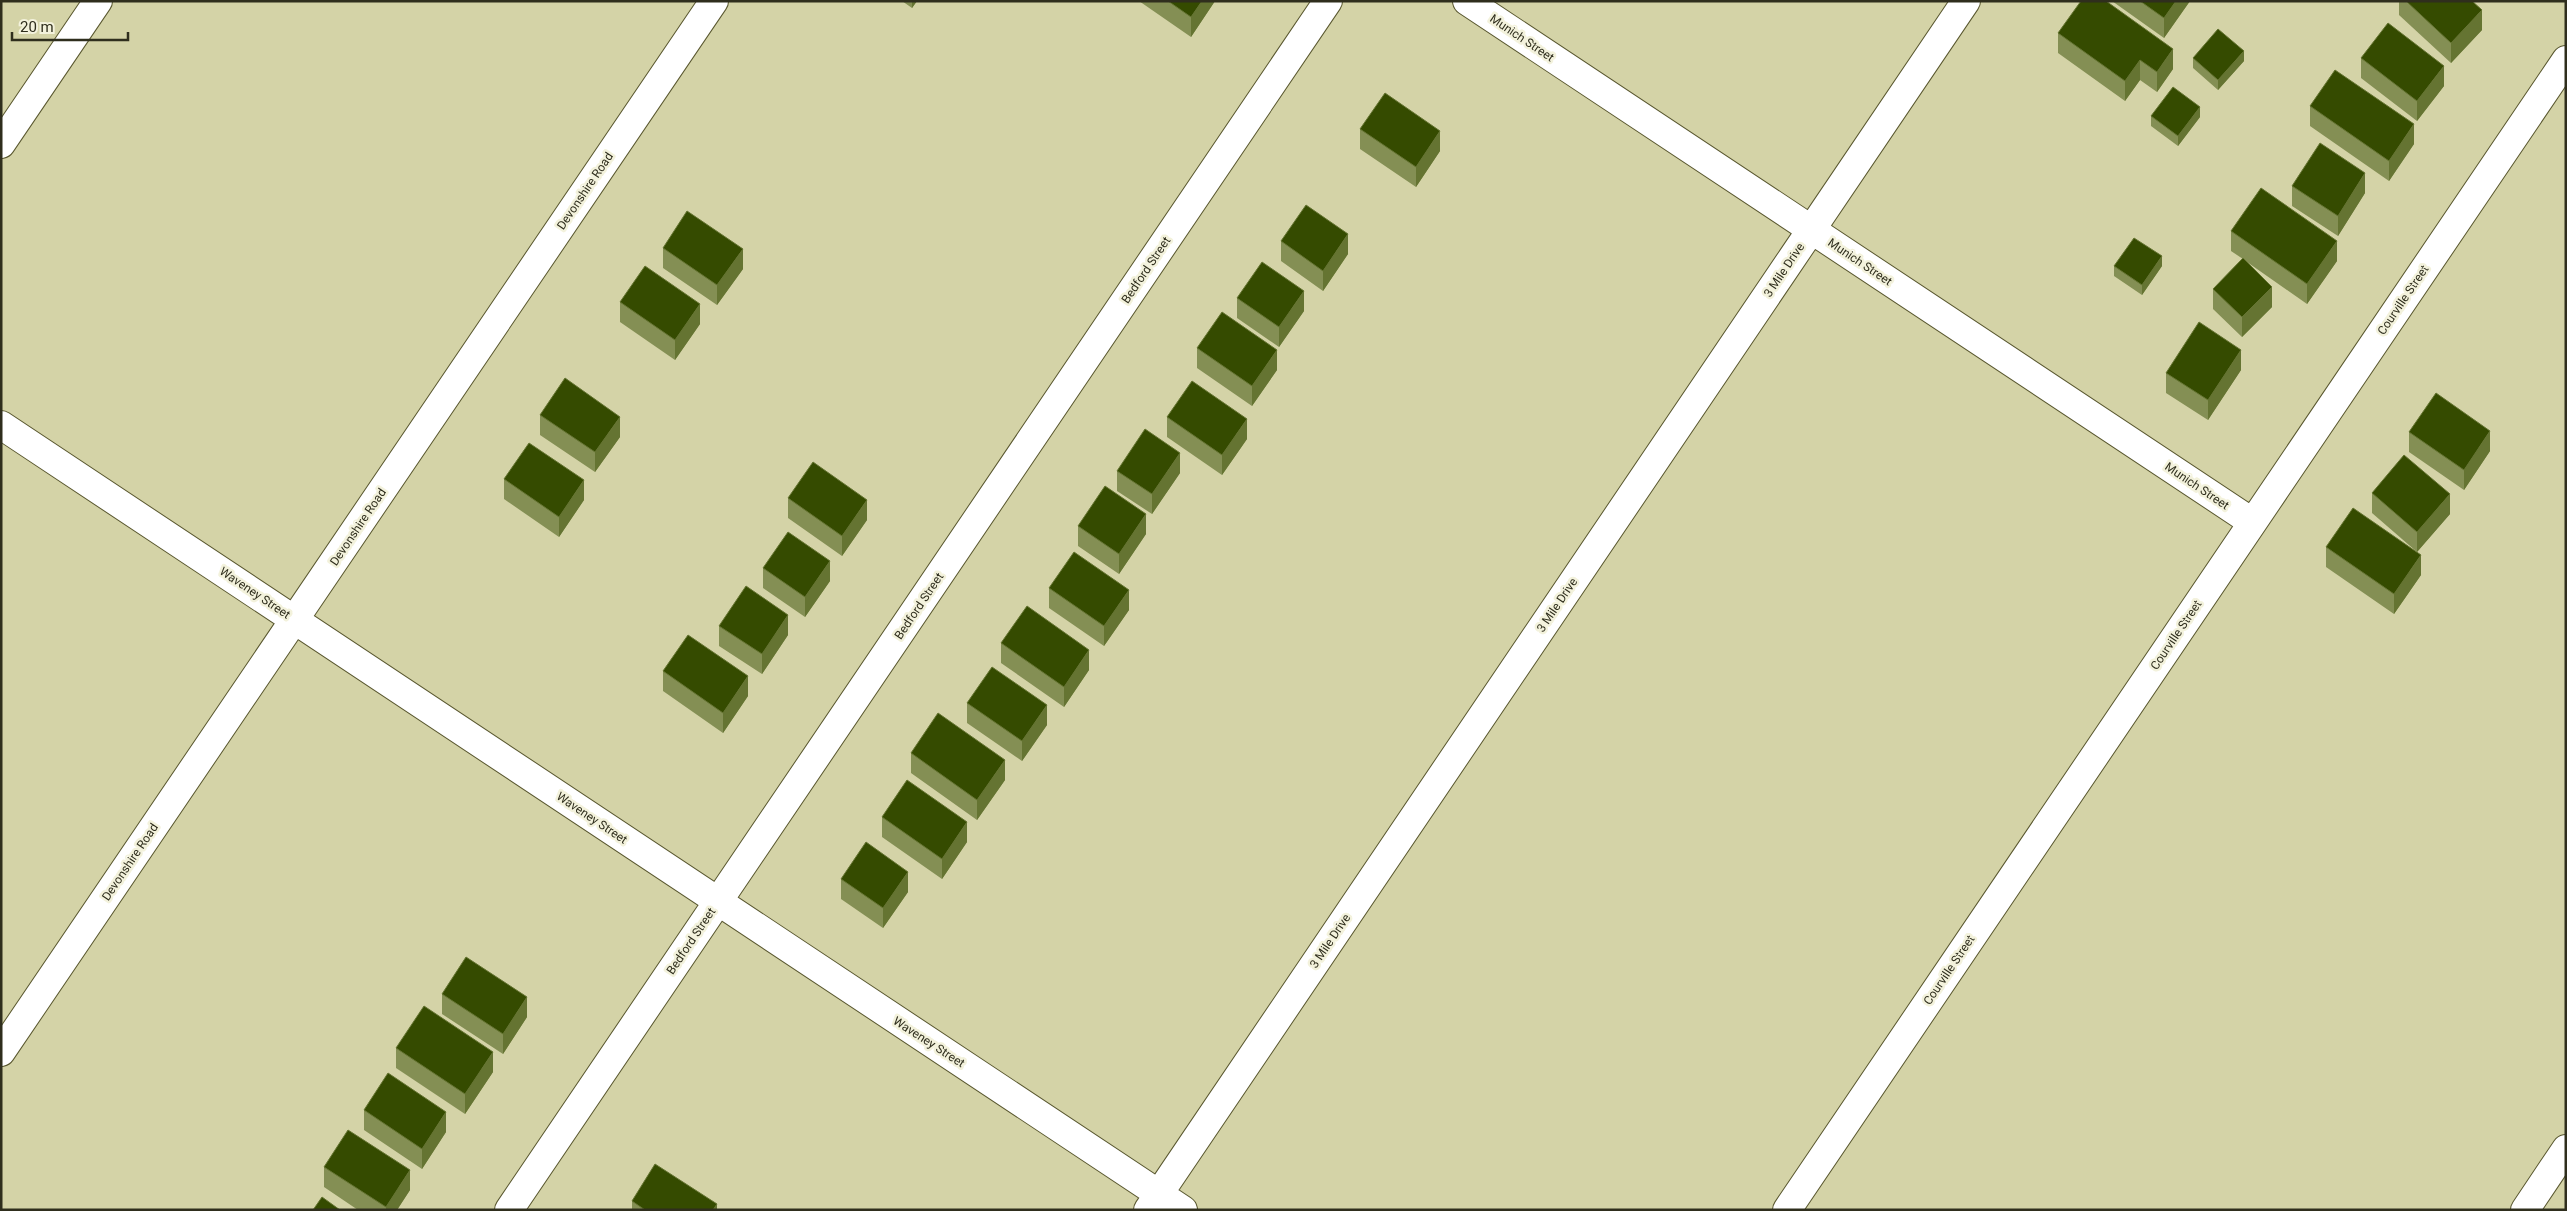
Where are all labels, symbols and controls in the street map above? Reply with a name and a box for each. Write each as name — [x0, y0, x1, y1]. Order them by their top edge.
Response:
scale bar — [12, 10, 129, 42]
street label: Munich Street — [1487, 11, 1557, 65]
text: 20 m — [20, 18, 54, 36]
street label: Devonshire Road — [554, 150, 616, 232]
street label: Bedford Street — [1119, 234, 1173, 306]
street label: Munich Street — [1825, 235, 1895, 289]
street label: 3 Mile Drive — [1761, 240, 1807, 300]
street label: Courville Street — [2375, 262, 2431, 337]
street label: Munich Street — [2162, 459, 2232, 513]
street label: Devonshire Road — [327, 486, 389, 568]
street label: Waveney Street — [217, 564, 293, 622]
street label: Bedford Street — [892, 570, 946, 642]
street label: 3 Mile Drive — [1534, 575, 1580, 635]
street label: Courville Street — [2148, 597, 2204, 672]
street label: Waveney Street — [554, 789, 630, 847]
street label: Devonshire Road — [99, 821, 161, 903]
street label: Bedford Street — [664, 905, 718, 977]
street label: 3 Mile Drive — [1307, 911, 1353, 971]
street label: Courville Street — [1921, 932, 1977, 1007]
street label: Waveney Street — [891, 1014, 967, 1070]

